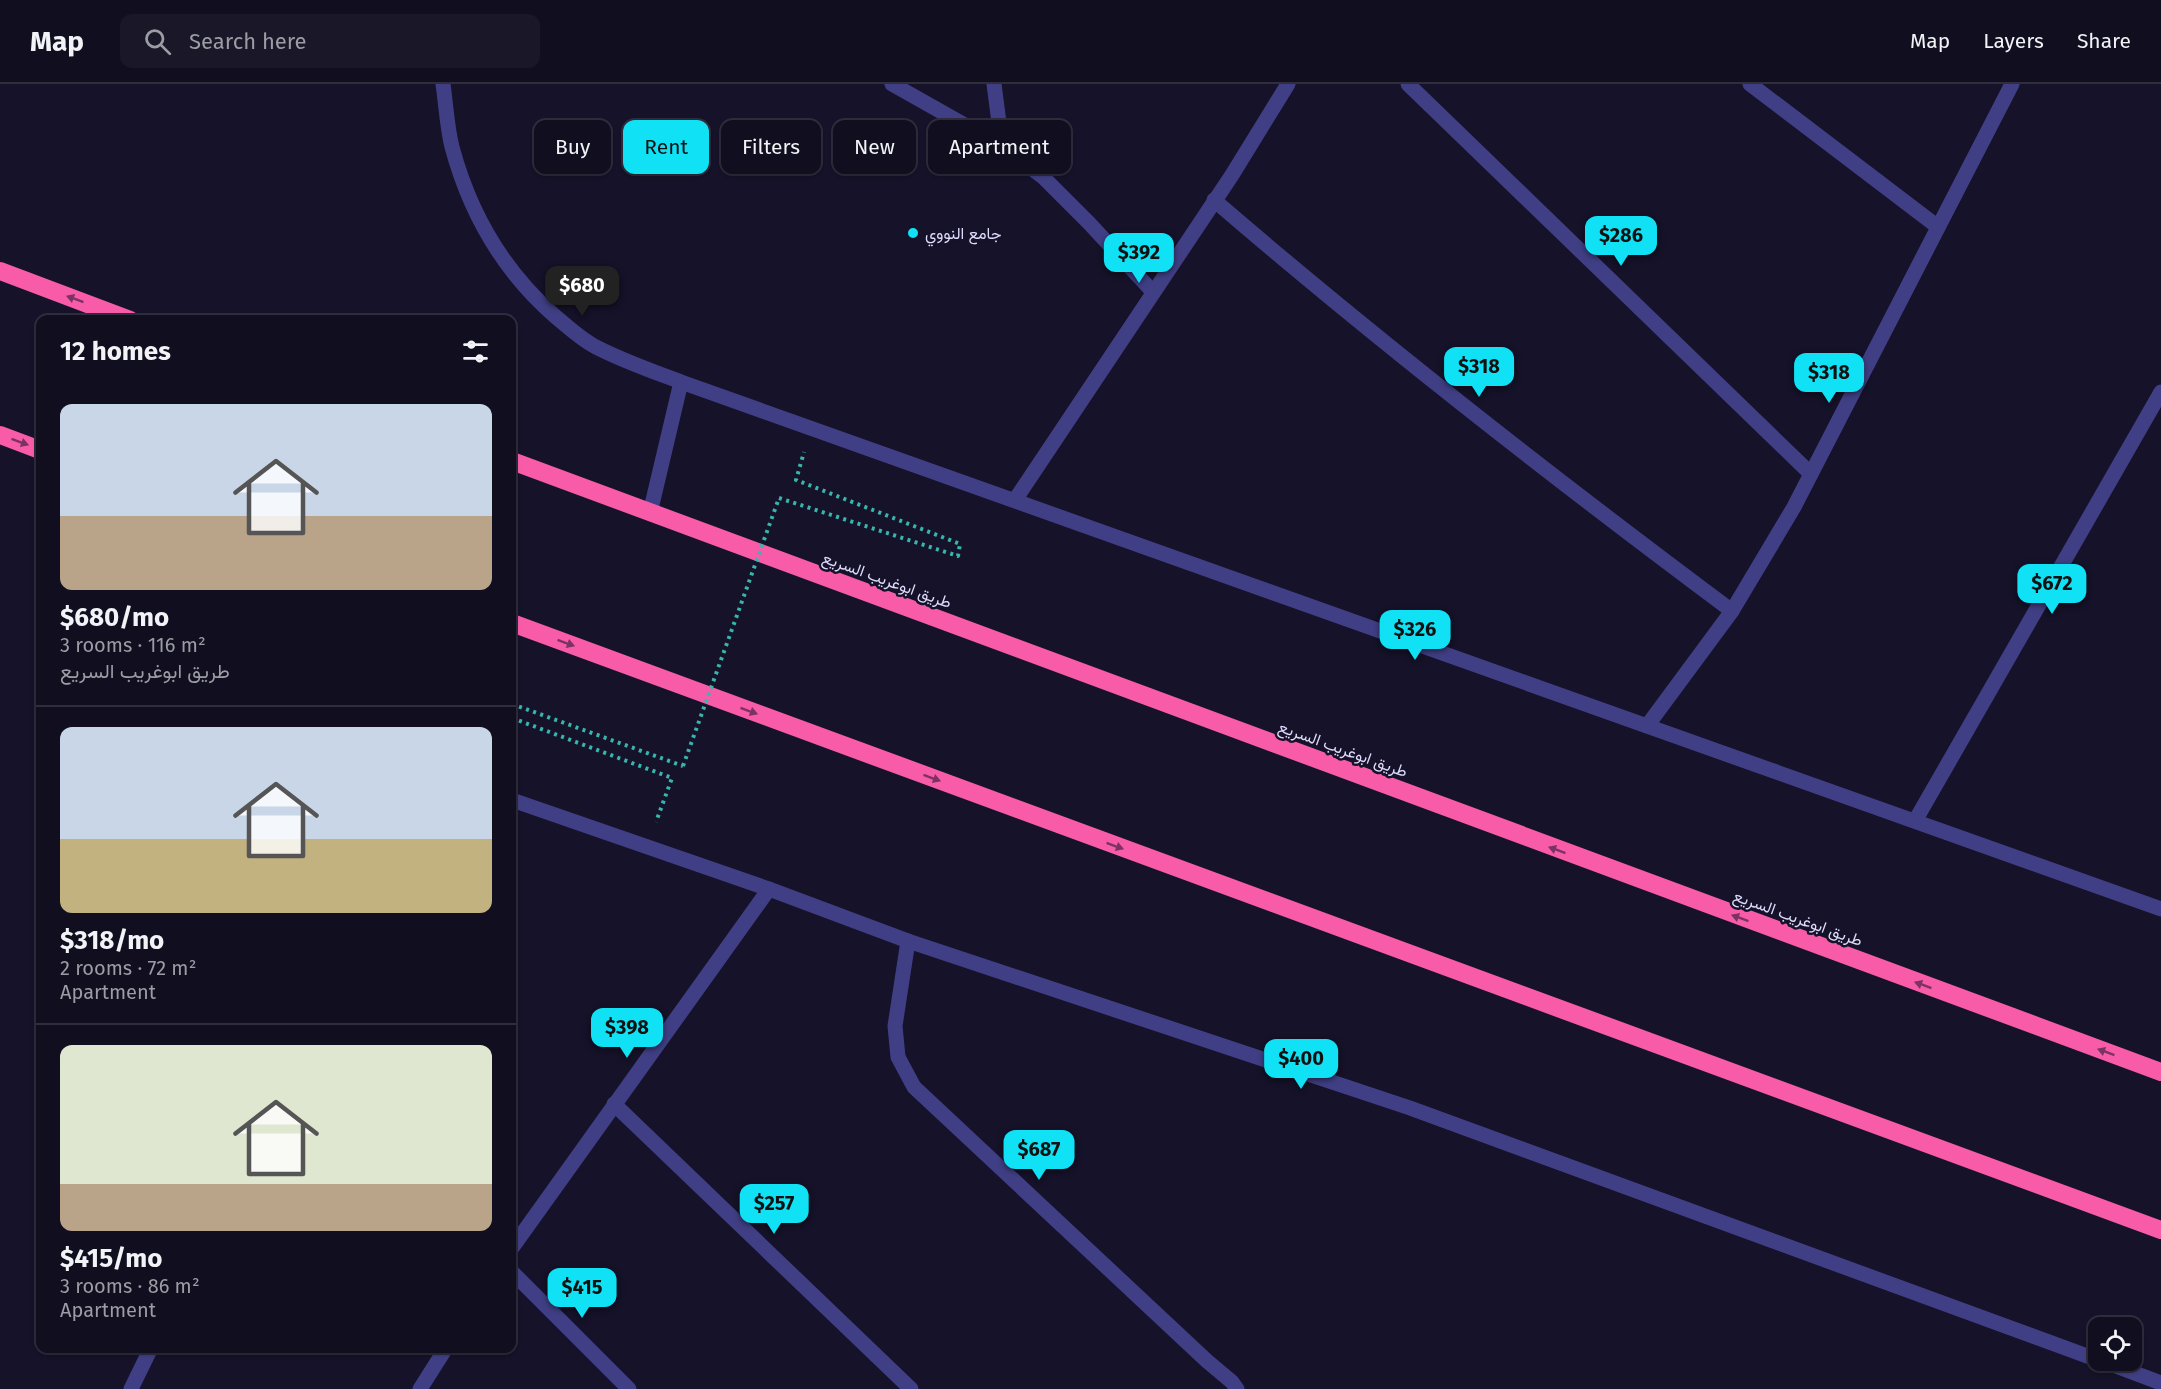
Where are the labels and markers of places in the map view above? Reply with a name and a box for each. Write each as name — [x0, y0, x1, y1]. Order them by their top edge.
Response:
pin: $286 — [1585, 216, 1657, 267]
place label: جامع النووي — [925, 224, 1002, 247]
marker: جامع النووي — [906, 226, 920, 240]
pin: $392 — [1103, 233, 1175, 284]
pin: $680 — [546, 266, 618, 317]
pin: $318 — [1443, 347, 1515, 398]
pin: $318 — [1793, 353, 1865, 404]
pin: $672 — [2016, 564, 2088, 615]
pin: $326 — [1379, 610, 1451, 661]
pin: $398 — [591, 1008, 663, 1059]
pin: $400 — [1265, 1039, 1337, 1090]
pin: $687 — [1003, 1130, 1075, 1181]
pin: $257 — [738, 1184, 810, 1235]
pin: $415 — [546, 1268, 618, 1319]

